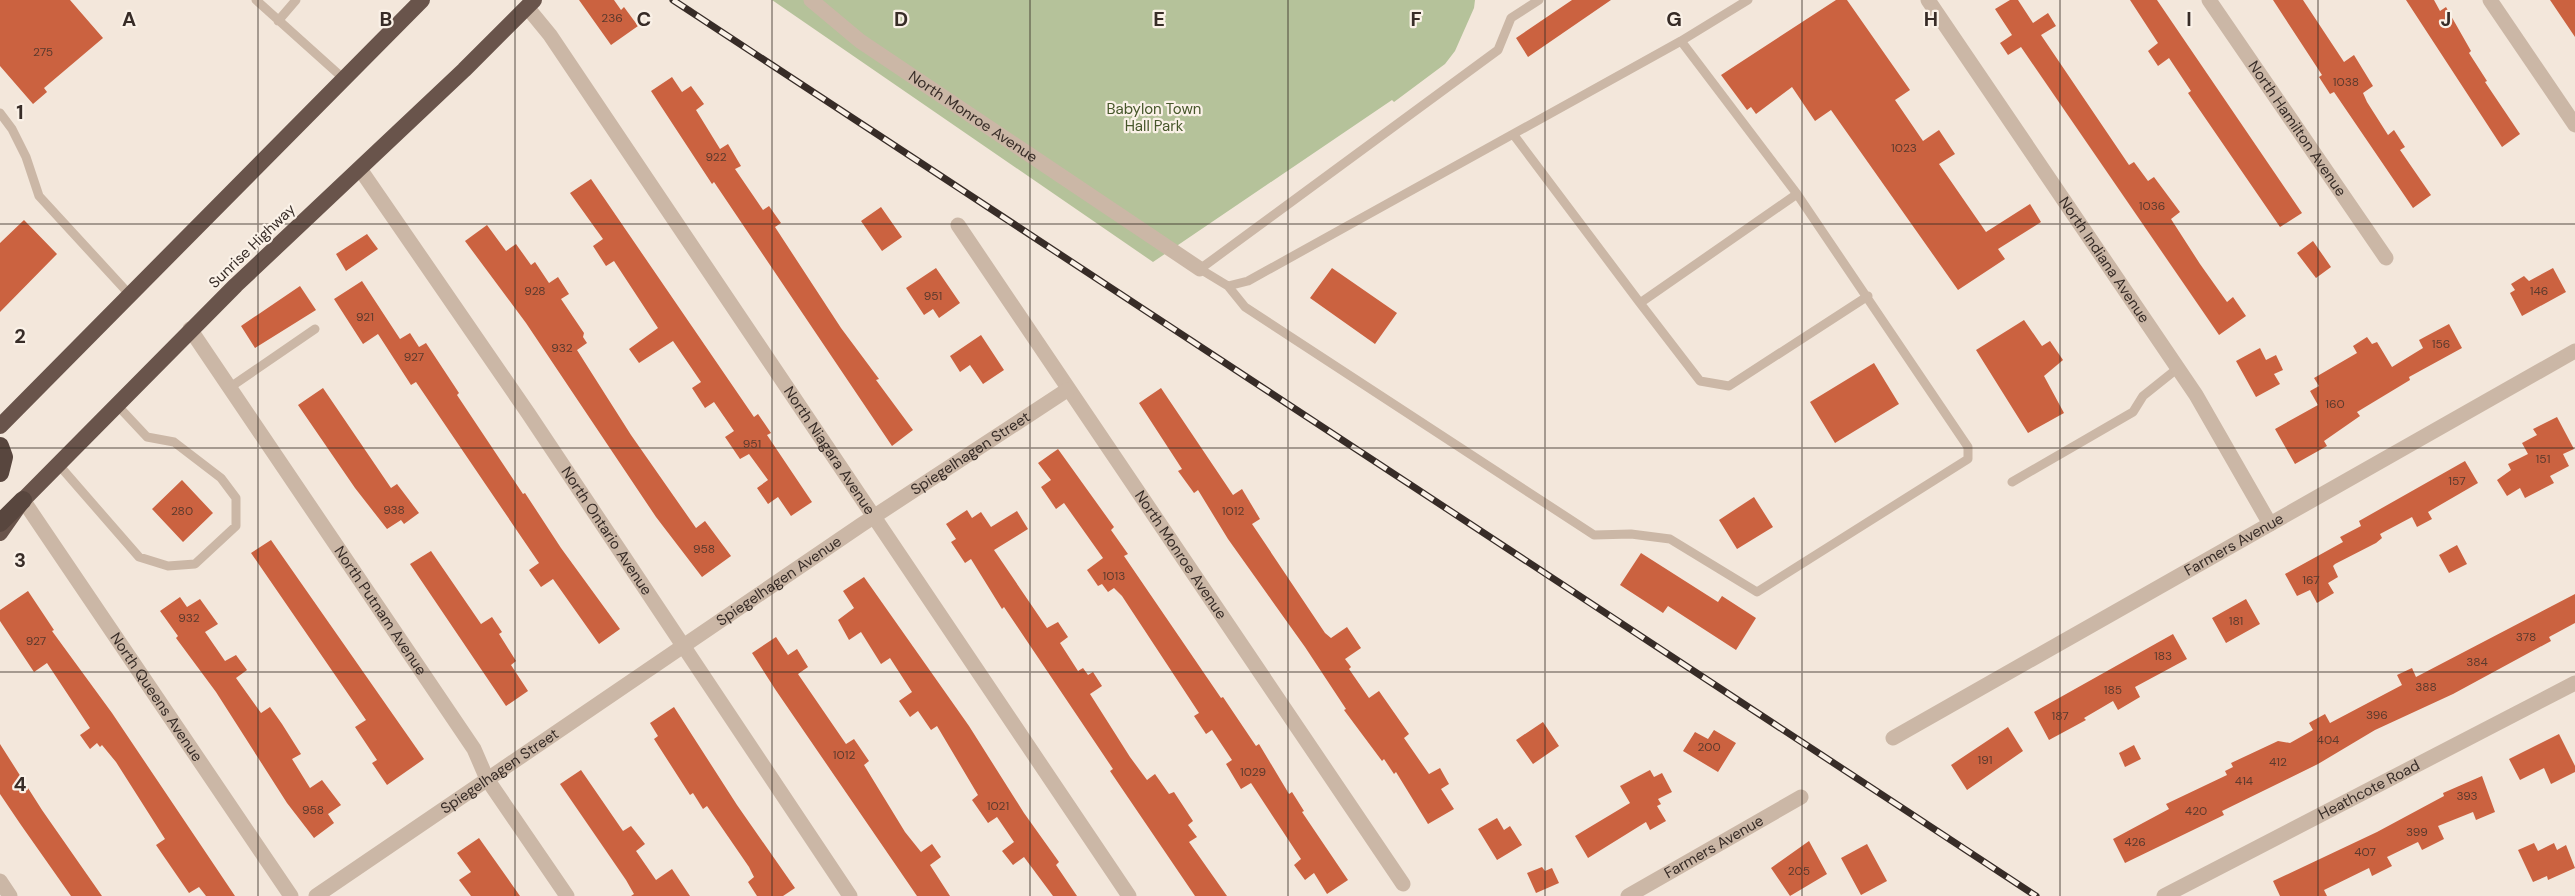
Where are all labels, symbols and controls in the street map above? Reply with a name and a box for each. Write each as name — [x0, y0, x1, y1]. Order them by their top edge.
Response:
text: A — [122, 6, 136, 32]
text: B — [380, 6, 392, 32]
text: C — [637, 6, 651, 32]
text: D — [894, 6, 908, 32]
text: E — [1153, 6, 1165, 32]
text: F — [1410, 6, 1422, 32]
text: G — [1666, 6, 1682, 32]
text: H — [1924, 6, 1938, 32]
text: I — [2186, 6, 2192, 32]
text: J — [2441, 6, 2451, 32]
house number: 236 — [601, 10, 623, 26]
house number: 275 — [33, 44, 53, 60]
street label: North Hamilton Avenue — [2244, 57, 2351, 200]
street label: North Monroe Avenue — [905, 66, 1041, 167]
house number: 1038 — [2333, 74, 2359, 90]
text: 1 — [16, 99, 24, 125]
park label: Babylon Town Hall Park — [1107, 99, 1201, 136]
house number: 1023 — [1891, 140, 1917, 156]
house number: 922 — [705, 149, 727, 165]
street label: North Indiana Avenue — [2054, 193, 2154, 327]
house number: 1036 — [2139, 198, 2165, 214]
street label: Sunrise Highway — [204, 199, 300, 293]
house number: 928 — [524, 283, 546, 299]
house number: 146 — [2530, 283, 2548, 299]
house number: 951 — [924, 288, 942, 304]
house number: 921 — [356, 309, 374, 325]
text: 2 — [14, 323, 26, 349]
house number: 156 — [2432, 336, 2450, 352]
house number: 932 — [551, 340, 573, 356]
house number: 927 — [404, 349, 424, 365]
street label: North Niagara Avenue — [779, 382, 880, 519]
house number: 160 — [2325, 396, 2345, 412]
street label: Spiegelhagen Street — [907, 407, 1034, 500]
house number: 951 — [743, 436, 761, 452]
house number: 151 — [2536, 451, 2550, 467]
street label: North Ontario Avenue — [556, 463, 657, 599]
house number: 157 — [2448, 473, 2466, 489]
street label: North Monroe Avenue — [1130, 487, 1231, 623]
house number: 938 — [383, 502, 405, 518]
house number: 280 — [171, 503, 193, 519]
house number: 1012 — [1222, 503, 1244, 519]
street label: Farmers Avenue — [2181, 508, 2287, 581]
street label: Spiegelhagen Avenue — [712, 531, 845, 631]
house number: 958 — [693, 541, 715, 557]
street label: North Putnam Avenue — [330, 542, 431, 679]
text: 3 — [14, 547, 26, 573]
house number: 1013 — [1103, 568, 1125, 584]
house number: 167 — [2302, 572, 2320, 588]
house number: 932 — [178, 610, 200, 626]
house number: 181 — [2229, 613, 2243, 629]
street label: North Queens Avenue — [106, 629, 207, 766]
house number: 378 — [2516, 629, 2536, 645]
house number: 927 — [26, 633, 46, 649]
house number: 183 — [2154, 648, 2172, 664]
house number: 384 — [2466, 654, 2488, 670]
house number: 388 — [2415, 679, 2437, 695]
house number: 185 — [2104, 682, 2122, 698]
house number: 396 — [2366, 707, 2388, 723]
house number: 187 — [2051, 708, 2069, 724]
street label: Spiegelhagen Street — [437, 724, 563, 818]
house number: 404 — [2317, 732, 2339, 748]
house number: 200 — [1697, 739, 1721, 755]
house number: 1012 — [833, 747, 855, 763]
house number: 191 — [1978, 752, 1992, 768]
house number: 412 — [2269, 754, 2287, 770]
street label: Heathcote Road — [2315, 755, 2423, 824]
house number: 1029 — [1240, 764, 1266, 780]
text: 4 — [14, 771, 27, 797]
house number: 414 — [2235, 773, 2253, 789]
house number: 393 — [2456, 788, 2478, 804]
house number: 1021 — [987, 798, 1009, 814]
house number: 958 — [302, 802, 324, 818]
house number: 420 — [2185, 803, 2207, 819]
street label: Farmers Avenue — [1661, 811, 1767, 883]
house number: 399 — [2406, 824, 2428, 840]
house number: 426 — [2124, 834, 2146, 850]
house number: 407 — [2354, 844, 2376, 860]
house number: 205 — [1788, 863, 1810, 879]

